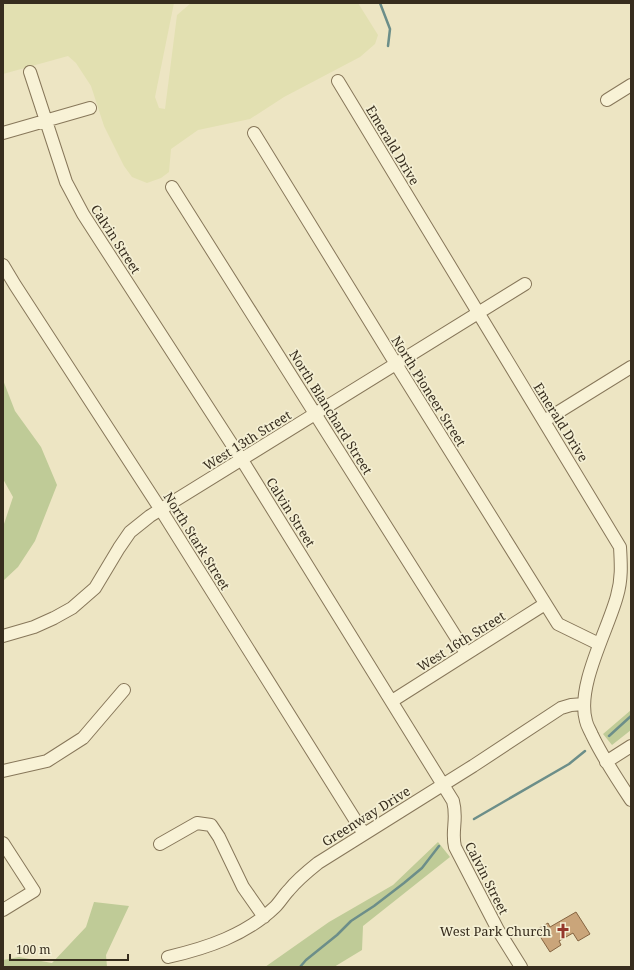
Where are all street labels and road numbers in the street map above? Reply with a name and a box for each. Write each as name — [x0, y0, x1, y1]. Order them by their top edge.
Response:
street label: Emerald Drive — [362, 102, 424, 188]
street label: Calvin Street — [87, 201, 145, 277]
street label: North Pioneer Street — [388, 332, 471, 450]
street label: North Blanchard Street — [285, 346, 377, 478]
street label: Emerald Drive — [529, 379, 593, 465]
street label: West 13th Street — [200, 405, 295, 474]
street label: Calvin Street — [262, 474, 320, 551]
street label: North Stark Street — [160, 489, 235, 594]
street label: West 16th Street — [414, 606, 509, 675]
street label: Greenway Drive — [318, 782, 414, 850]
street label: Calvin Street — [461, 839, 513, 918]

